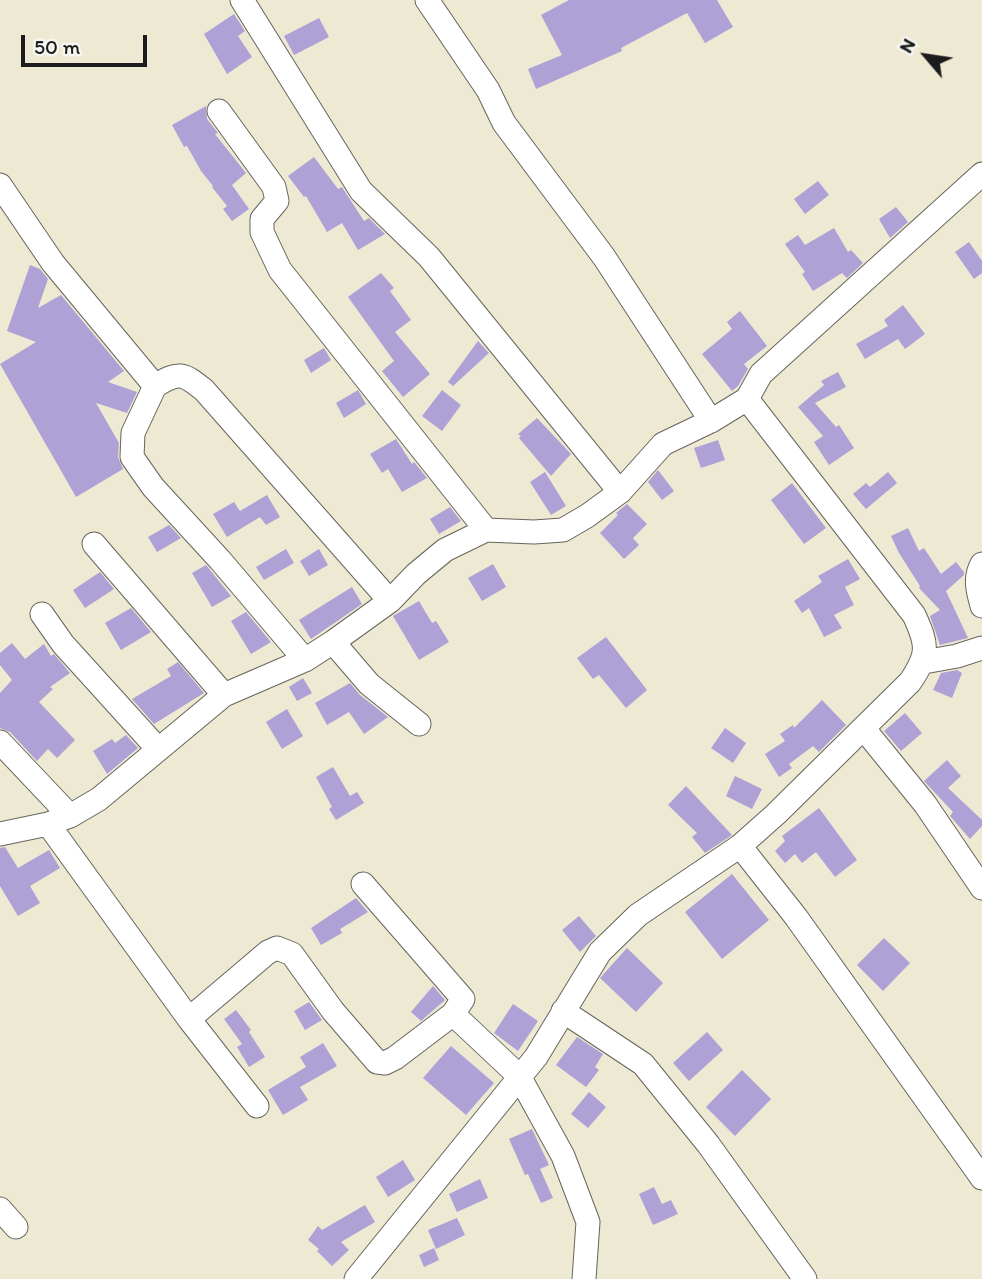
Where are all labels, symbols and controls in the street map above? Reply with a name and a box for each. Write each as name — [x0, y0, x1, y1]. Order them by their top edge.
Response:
scale bar — [24, 21, 150, 65]
north arrow — [891, 21, 961, 91]
text: 50 m — [34, 34, 80, 59]
text: N — [894, 34, 920, 57]

